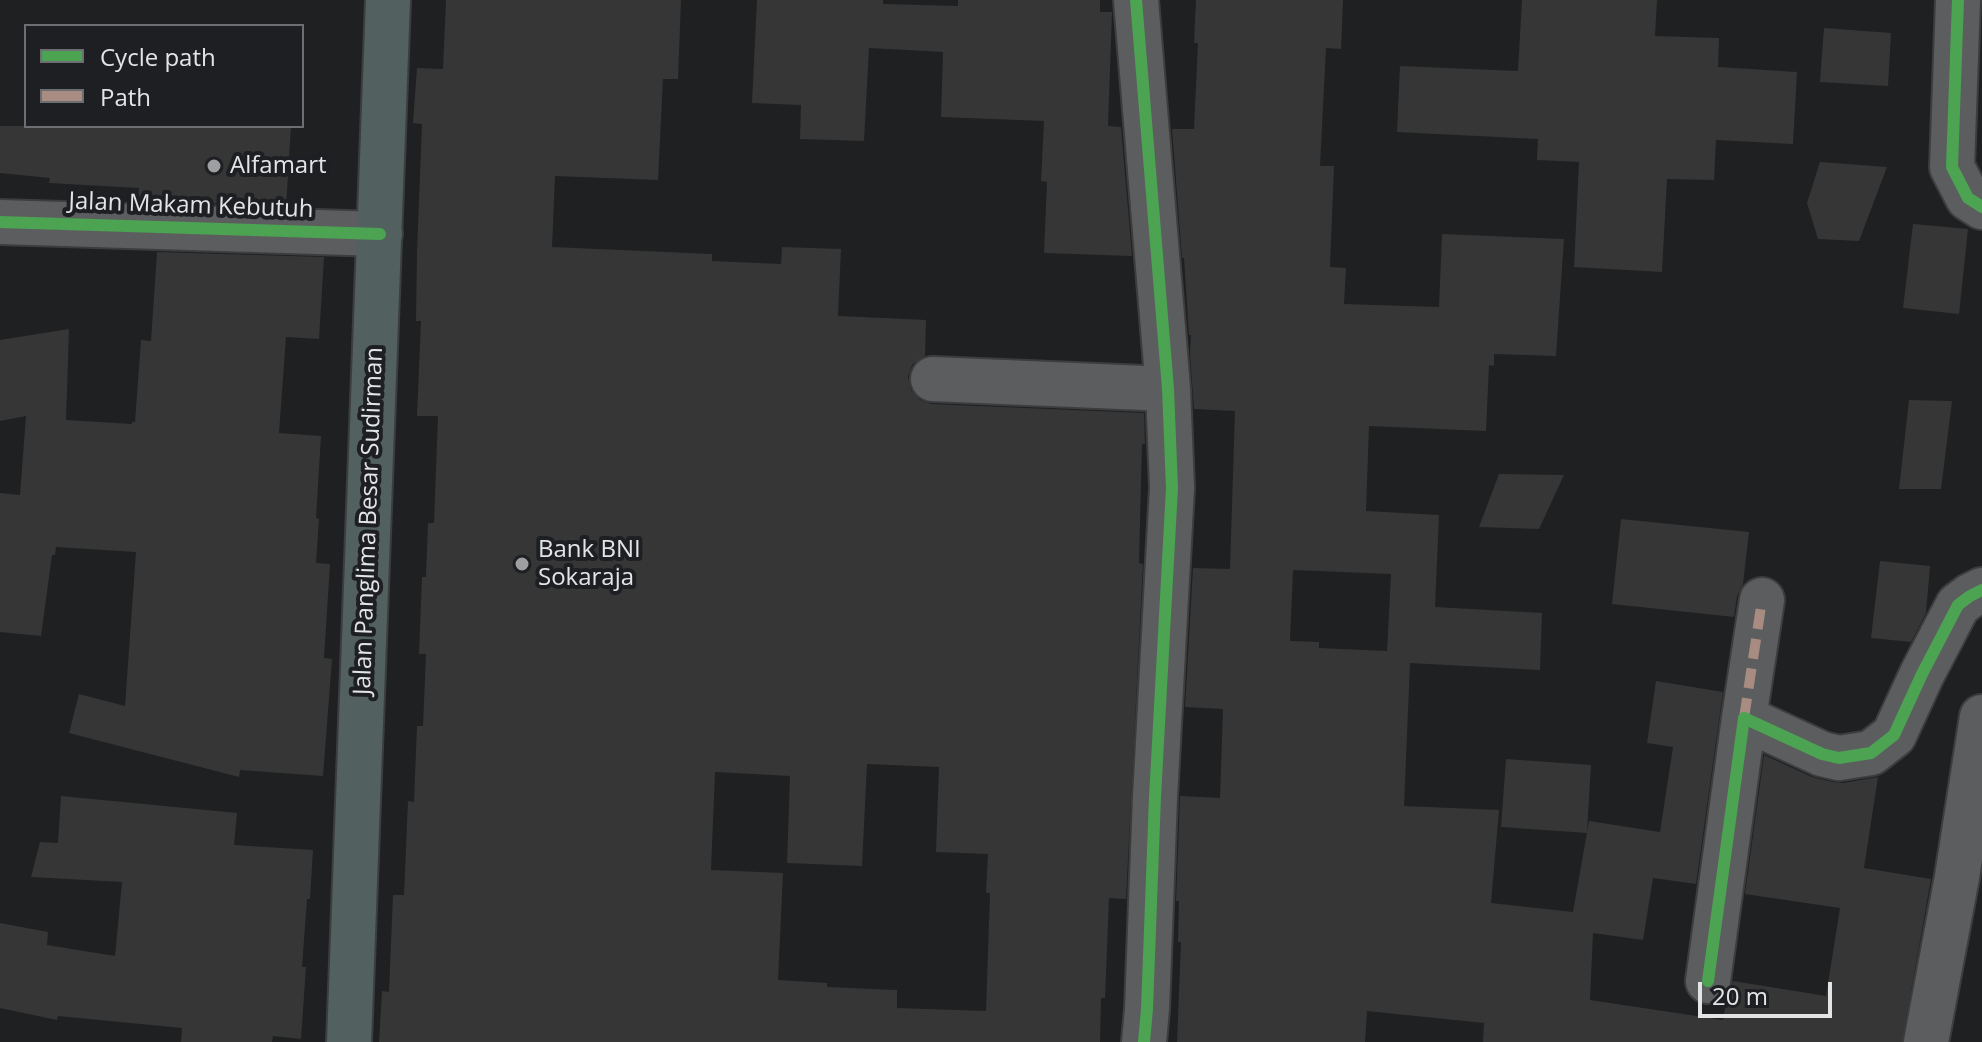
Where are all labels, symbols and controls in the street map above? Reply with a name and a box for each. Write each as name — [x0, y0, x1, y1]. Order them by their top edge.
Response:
legend — [24, 24, 304, 128]
text: Cycle path — [100, 40, 216, 73]
text: Path — [100, 80, 151, 113]
place label: Alfamart — [230, 152, 327, 180]
marker: Alfamart — [205, 157, 223, 175]
street label: Jalan Makam Kebutuh — [68, 187, 314, 225]
street label: Jalan Panglima Besar Sudirman — [349, 347, 389, 695]
place label: Bank BNI Sokaraja — [538, 536, 641, 592]
marker: Bank BNI Sokaraja — [513, 555, 531, 573]
scale bar — [1702, 966, 1836, 1016]
text: 20 m — [1712, 979, 1768, 1012]

